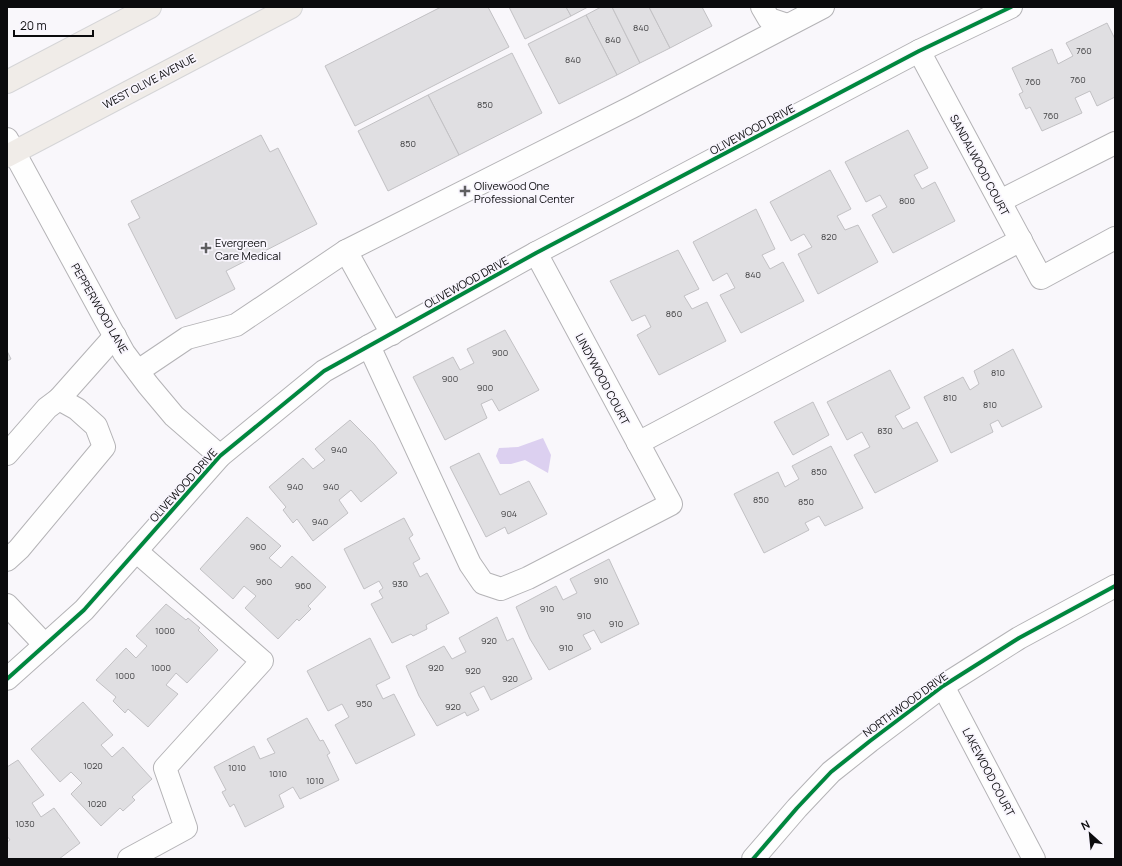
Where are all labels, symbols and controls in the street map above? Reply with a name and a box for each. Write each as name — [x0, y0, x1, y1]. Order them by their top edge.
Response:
scale bar — [14, 12, 93, 38]
text: 20 m — [20, 17, 47, 34]
house number: 840 — [633, 21, 649, 34]
house number: 840 — [605, 33, 621, 46]
house number: 760 — [1076, 44, 1092, 57]
street label: WEST OLIVE AVENUE — [100, 50, 198, 112]
house number: 840 — [565, 53, 581, 66]
house number: 760 — [1070, 73, 1086, 86]
house number: 760 — [1025, 75, 1041, 88]
house number: 850 — [477, 98, 493, 111]
street label: OLIVEWOOD DRIVE — [707, 100, 797, 158]
house number: 760 — [1043, 109, 1059, 122]
street label: SANDALWOOD COURT — [947, 112, 1013, 219]
house number: 850 — [400, 137, 416, 150]
place label: Olivewood One Professional Center — [474, 178, 574, 206]
marker: Olivewood One Professional Center — [459, 185, 471, 197]
house number: 800 — [899, 194, 915, 207]
house number: 820 — [821, 230, 837, 243]
place label: Evergreen Care Medical — [215, 235, 281, 263]
marker: Evergreen Care Medical — [200, 242, 212, 254]
street label: OLIVEWOOD DRIVE — [421, 253, 511, 311]
street label: PEPPERWOOD LANE — [68, 260, 132, 356]
house number: 840 — [745, 268, 761, 281]
house number: 860 — [666, 307, 682, 320]
street label: LINDYWOOD COURT — [573, 331, 634, 428]
house number: 900 — [492, 346, 508, 359]
house number: 810 — [991, 366, 1005, 379]
house number: 900 — [442, 372, 458, 385]
house number: 900 — [477, 381, 493, 394]
house number: 810 — [943, 391, 957, 404]
house number: 810 — [983, 398, 997, 411]
house number: 830 — [877, 424, 893, 437]
house number: 940 — [331, 443, 347, 456]
street label: OLIVEWOOD DRIVE — [146, 445, 220, 525]
house number: 850 — [811, 465, 827, 478]
house number: 940 — [287, 480, 303, 493]
house number: 940 — [323, 480, 339, 493]
house number: 850 — [753, 493, 769, 506]
house number: 850 — [798, 495, 814, 508]
house number: 904 — [501, 507, 517, 520]
house number: 940 — [312, 515, 328, 528]
house number: 960 — [250, 540, 266, 553]
house number: 910 — [594, 574, 608, 587]
house number: 960 — [256, 575, 272, 588]
house number: 930 — [392, 577, 408, 590]
house number: 960 — [295, 579, 311, 592]
house number: 910 — [540, 602, 554, 615]
house number: 910 — [577, 609, 591, 622]
house number: 910 — [609, 617, 623, 630]
house number: 1000 — [155, 624, 175, 637]
house number: 920 — [481, 634, 497, 647]
house number: 910 — [559, 641, 573, 654]
house number: 1000 — [151, 661, 171, 674]
house number: 920 — [428, 661, 444, 674]
house number: 920 — [465, 664, 481, 677]
street label: NORTHWOOD DRIVE — [859, 668, 951, 740]
house number: 1000 — [115, 669, 135, 682]
house number: 920 — [502, 672, 518, 685]
house number: 950 — [356, 697, 372, 710]
house number: 920 — [445, 700, 461, 713]
street label: LAKEWOOD COURT — [959, 725, 1019, 819]
house number: 1020 — [83, 759, 103, 772]
house number: 1010 — [228, 761, 246, 774]
house number: 1010 — [269, 767, 287, 780]
house number: 1010 — [306, 774, 324, 787]
house number: 1020 — [87, 797, 107, 810]
north arrow — [1070, 814, 1110, 854]
text: N — [1078, 816, 1092, 833]
house number: 1030 — [15, 817, 35, 830]

